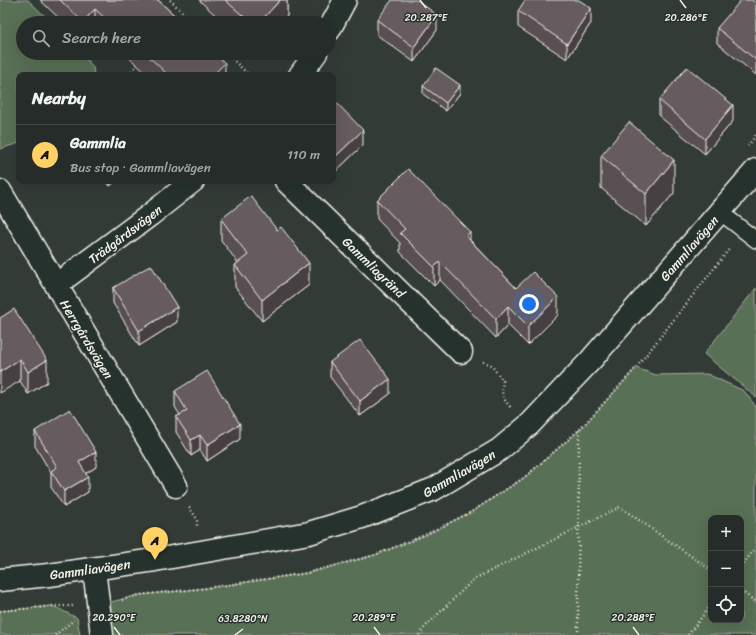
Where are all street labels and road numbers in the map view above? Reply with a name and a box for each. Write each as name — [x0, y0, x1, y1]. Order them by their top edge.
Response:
street label: Trädgårdsvägen — [83, 199, 167, 270]
street label: Gammliavägen — [654, 210, 725, 287]
street label: Gammliagränd — [337, 231, 412, 304]
street label: Herrgårdsvägen — [54, 295, 120, 384]
street label: Gammliavägen — [418, 443, 500, 504]
street label: Gammliavägen — [48, 552, 132, 587]

